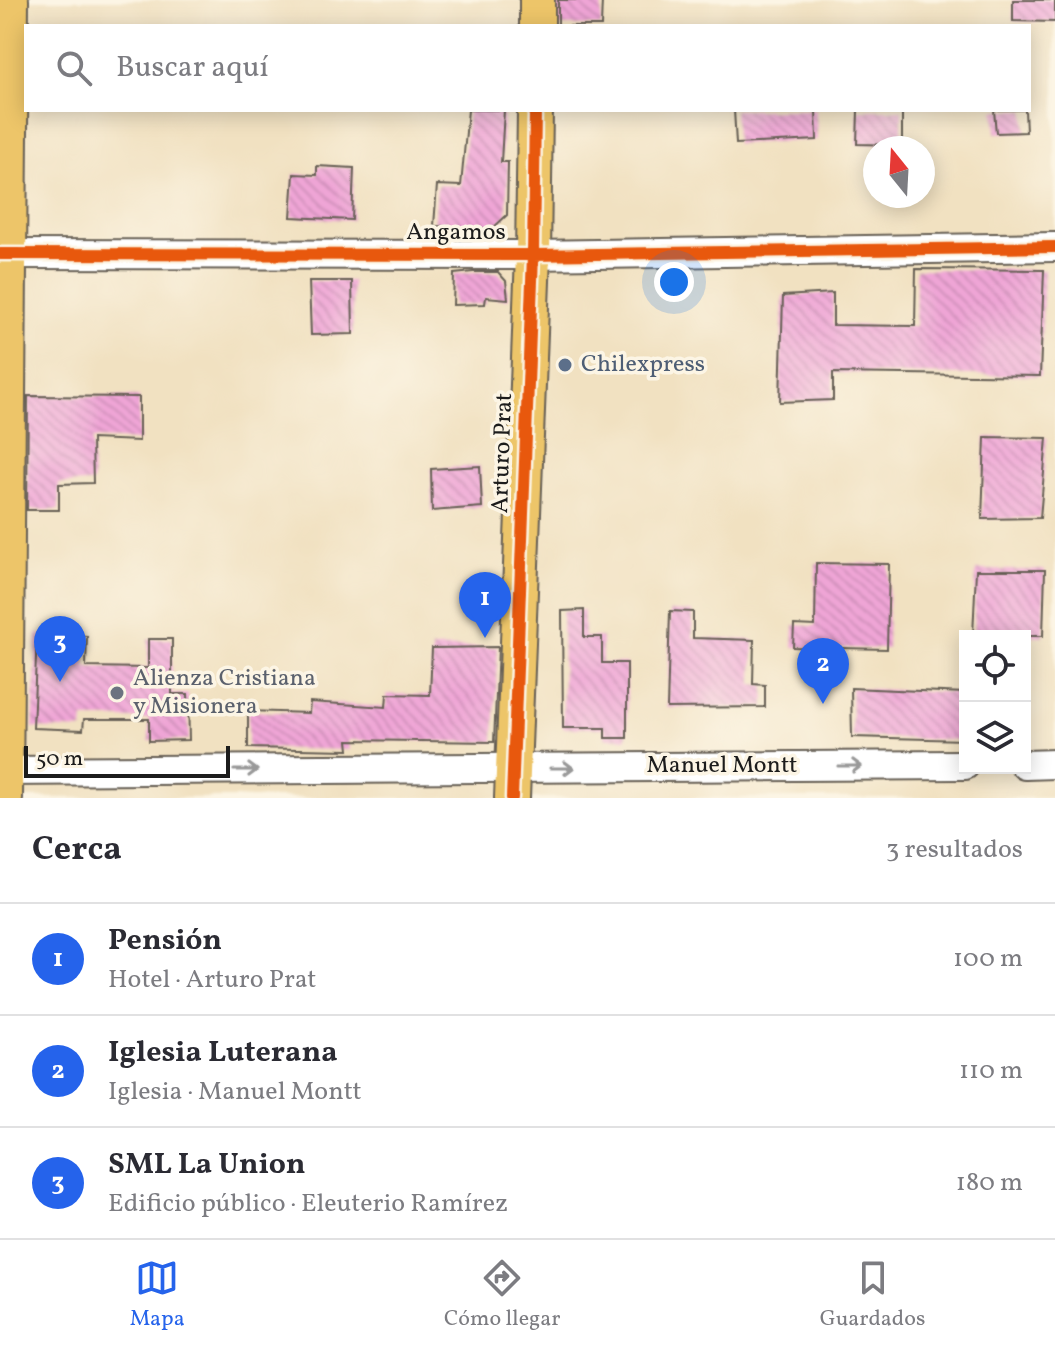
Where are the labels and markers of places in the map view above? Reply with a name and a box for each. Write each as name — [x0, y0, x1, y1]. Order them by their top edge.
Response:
place label: Chilexpress — [581, 348, 705, 382]
marker: Chilexpress — [556, 356, 574, 374]
pin: 1 — [459, 572, 511, 638]
pin: 3 — [34, 616, 86, 682]
pin: 2 — [797, 638, 849, 704]
place label: Alienza Cristiana y Misionera — [133, 662, 316, 724]
marker: Alienza Cristiana y Misionera — [108, 684, 126, 702]

